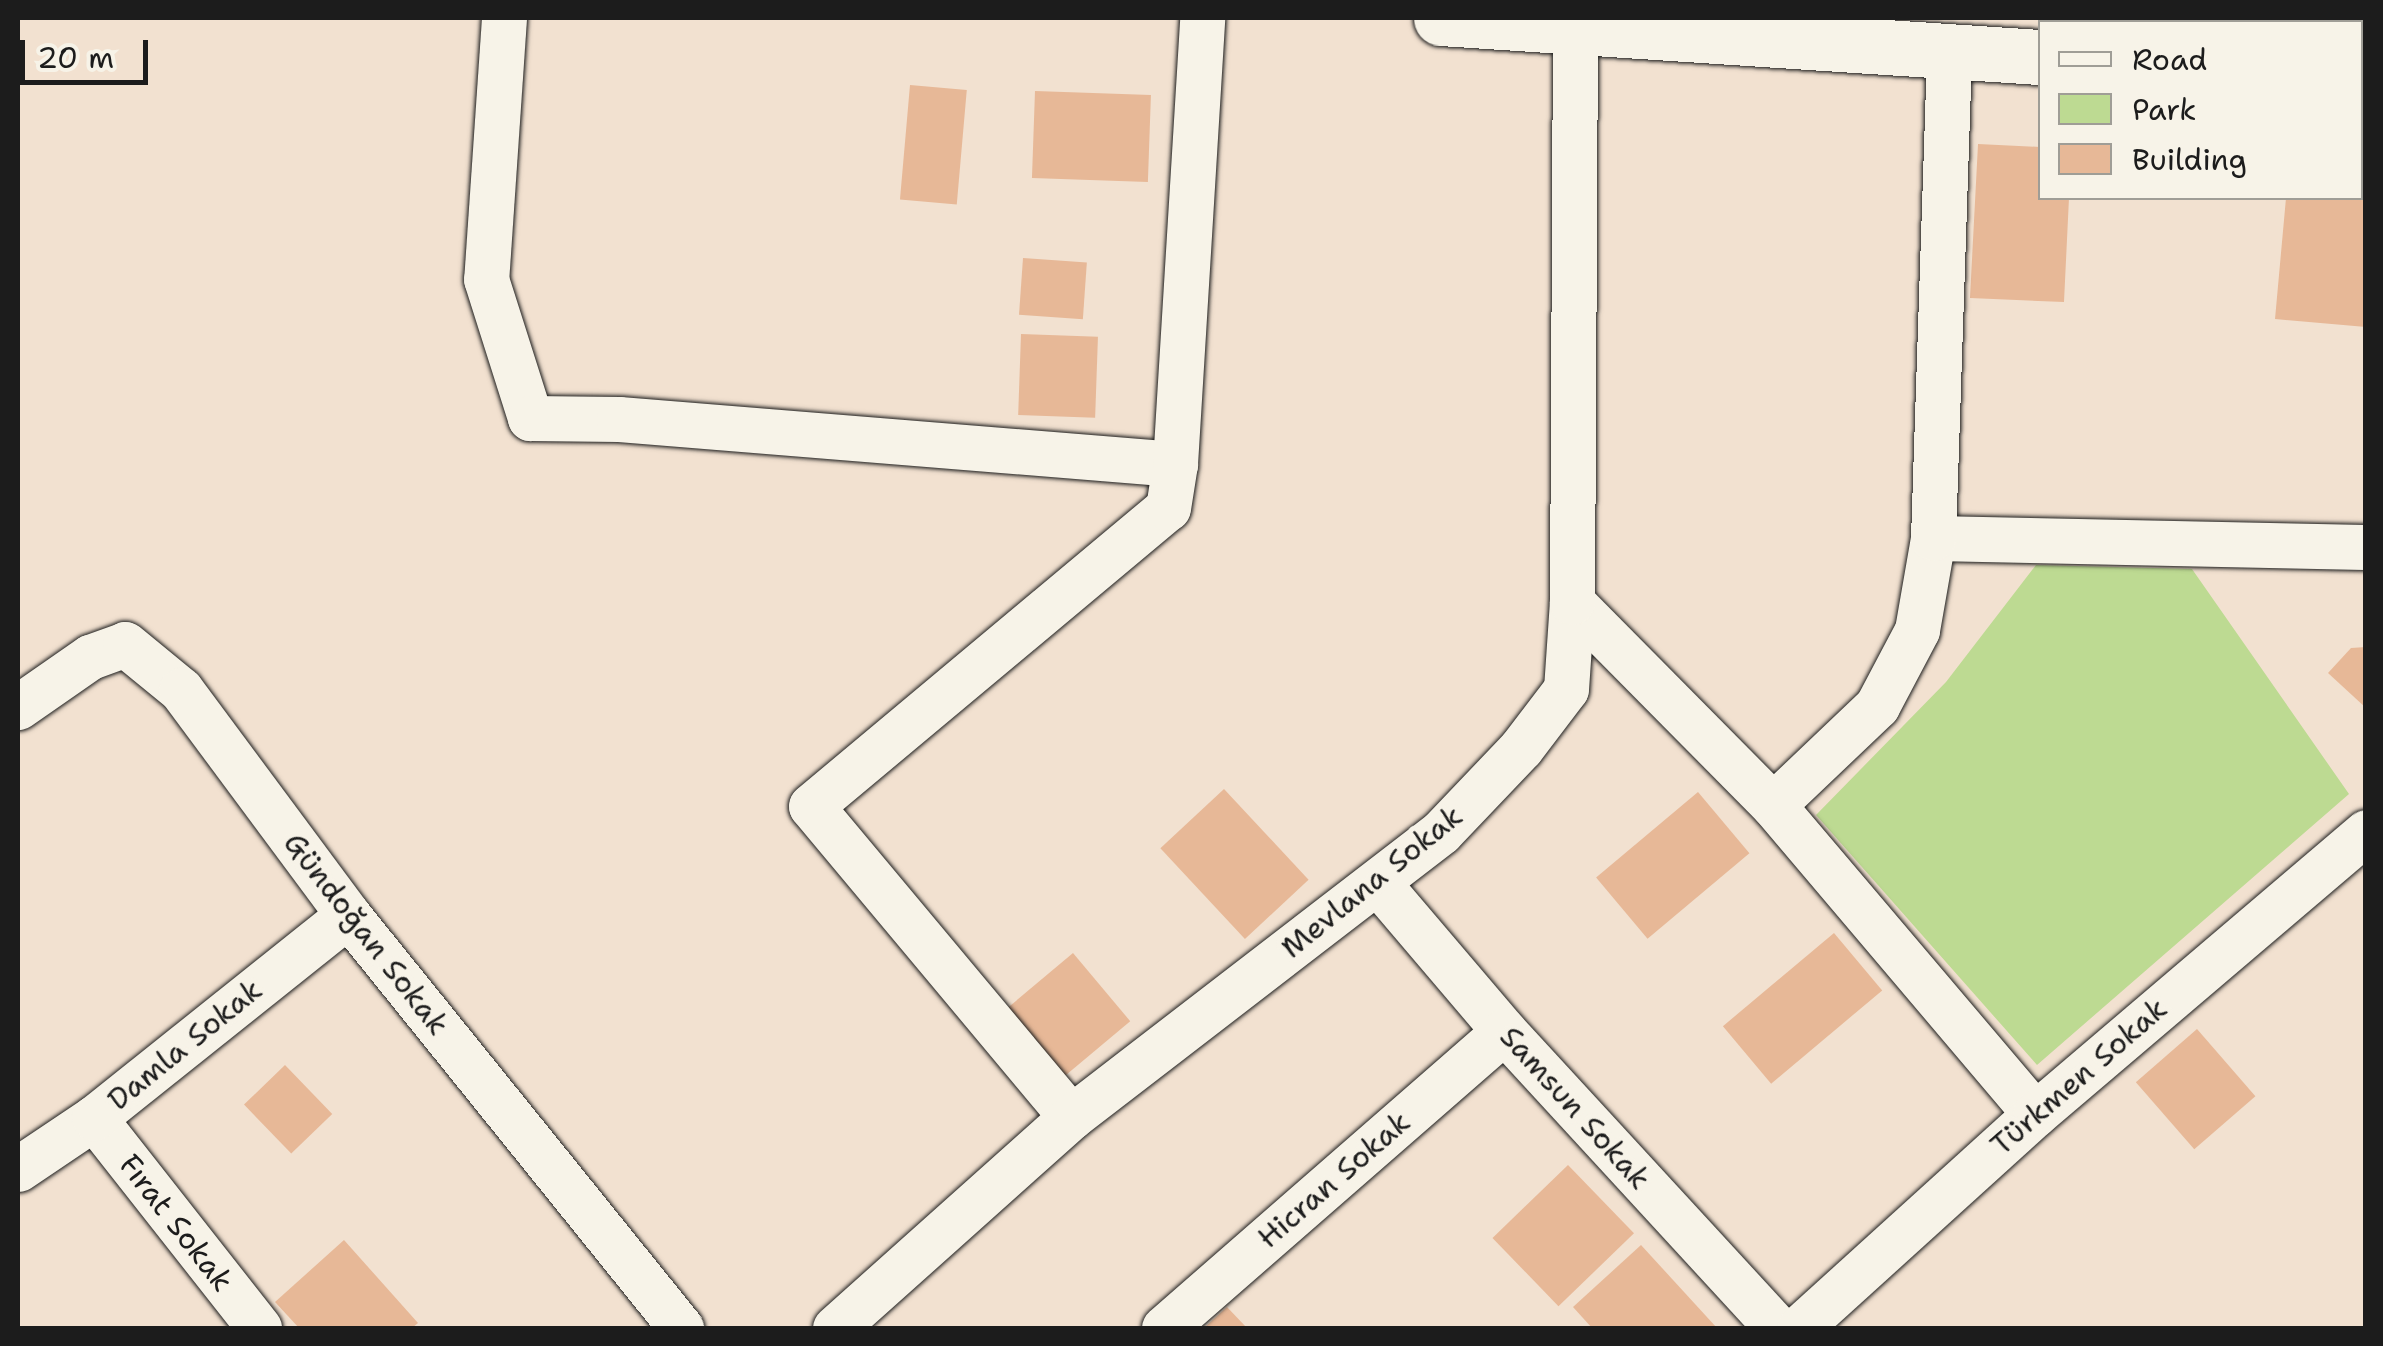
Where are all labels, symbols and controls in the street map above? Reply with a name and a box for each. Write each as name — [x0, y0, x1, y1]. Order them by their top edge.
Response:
scale bar — [25, 20, 152, 82]
legend — [2038, 20, 2363, 200]
text: 20 m — [37, 37, 114, 78]
text: Road — [2132, 39, 2207, 80]
text: Park — [2132, 89, 2196, 130]
text: Building — [2132, 139, 2247, 180]
street label: Mevlana Sokak — [1274, 798, 1470, 966]
street label: Gündoğan Sokak — [276, 826, 456, 1042]
street label: Damla Sokak — [101, 972, 269, 1118]
street label: Türkmen Sokak — [1984, 991, 2174, 1163]
street label: Samsun Sokak — [1492, 1019, 1658, 1197]
street label: Hicran Sokak — [1251, 1104, 1417, 1256]
street label: Fırat Sokak — [111, 1147, 241, 1299]

